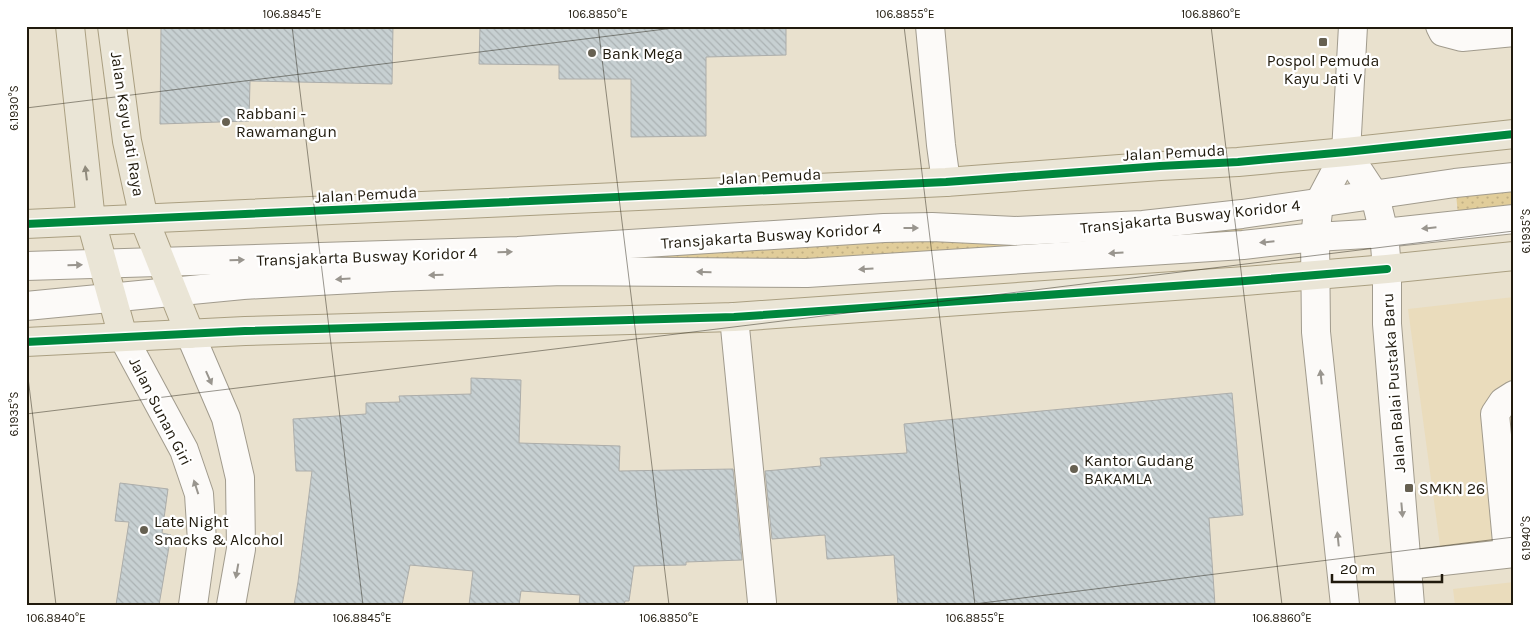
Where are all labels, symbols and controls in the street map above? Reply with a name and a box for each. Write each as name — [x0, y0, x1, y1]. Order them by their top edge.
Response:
text: 106.8845°E — [262, 7, 322, 21]
text: 106.8850°E — [568, 7, 628, 21]
text: 106.8855°E — [875, 7, 935, 21]
text: 106.8860°E — [1181, 7, 1241, 21]
marker: Pospol Pemuda Kayu Jati V — [1317, 36, 1329, 48]
place label: Bank Mega — [602, 44, 683, 63]
marker: Bank Mega — [586, 47, 598, 59]
street label: Jalan Kayu Jati Raya — [107, 50, 148, 198]
place label: Pospol Pemuda Kayu Jati V — [1267, 51, 1379, 88]
text: 6.1930°S — [7, 85, 21, 131]
place label: Rabbani - Rawamangun — [236, 104, 337, 141]
marker: Rabbani - Rawamangun — [220, 116, 232, 128]
street label: Jalan Pemuda — [1123, 140, 1225, 165]
one-way arrow — [82, 164, 90, 180]
street label: Jalan Pemuda — [719, 164, 821, 189]
street label: Jalan Pemuda — [315, 182, 417, 207]
street label: Transjakarta Busway Koridor 4 — [1079, 195, 1301, 237]
text: 6.1935°S — [1519, 208, 1533, 254]
street label: Transjakarta Busway Koridor 4 — [660, 218, 882, 253]
one-way arrow — [904, 223, 920, 231]
one-way arrow — [1420, 224, 1436, 232]
one-way arrow — [1259, 238, 1275, 246]
street label: Transjakarta Busway Koridor 4 — [256, 243, 478, 270]
one-way arrow — [497, 247, 513, 255]
one-way arrow — [1107, 249, 1123, 257]
one-way arrow — [230, 255, 246, 263]
one-way arrow — [67, 261, 83, 269]
one-way arrow — [858, 266, 874, 274]
one-way arrow — [695, 268, 711, 276]
one-way arrow — [428, 271, 444, 279]
one-way arrow — [335, 276, 351, 284]
street label: Jalan Balai Pustaka Baru — [1378, 292, 1409, 474]
street label: Jalan Sunan Giri — [125, 354, 196, 469]
one-way arrow — [1317, 369, 1325, 385]
one-way arrow — [206, 371, 214, 385]
text: 6.1935°S — [7, 391, 21, 437]
place label: Kantor Gudang BAKAMLA — [1084, 451, 1194, 488]
marker: Kantor Gudang BAKAMLA — [1068, 463, 1080, 475]
place label: SMKN 26 — [1419, 479, 1485, 498]
one-way arrow — [192, 480, 200, 495]
marker: SMKN 26 — [1403, 482, 1415, 494]
one-way arrow — [1399, 502, 1407, 518]
place label: Late Night Snacks & Alcohol — [154, 512, 284, 549]
text: 6.1940°S — [1519, 515, 1533, 561]
marker: Late Night Snacks & Alcohol — [138, 524, 150, 536]
one-way arrow — [1334, 531, 1342, 547]
scale bar — [1332, 551, 1442, 583]
text: 20 m — [1340, 560, 1375, 578]
one-way arrow — [233, 563, 241, 579]
text: 106.8840°E — [26, 611, 86, 625]
text: 106.8845°E — [332, 611, 392, 625]
text: 106.8850°E — [639, 611, 699, 625]
text: 106.8855°E — [945, 611, 1005, 625]
text: 106.8860°E — [1252, 611, 1312, 625]

